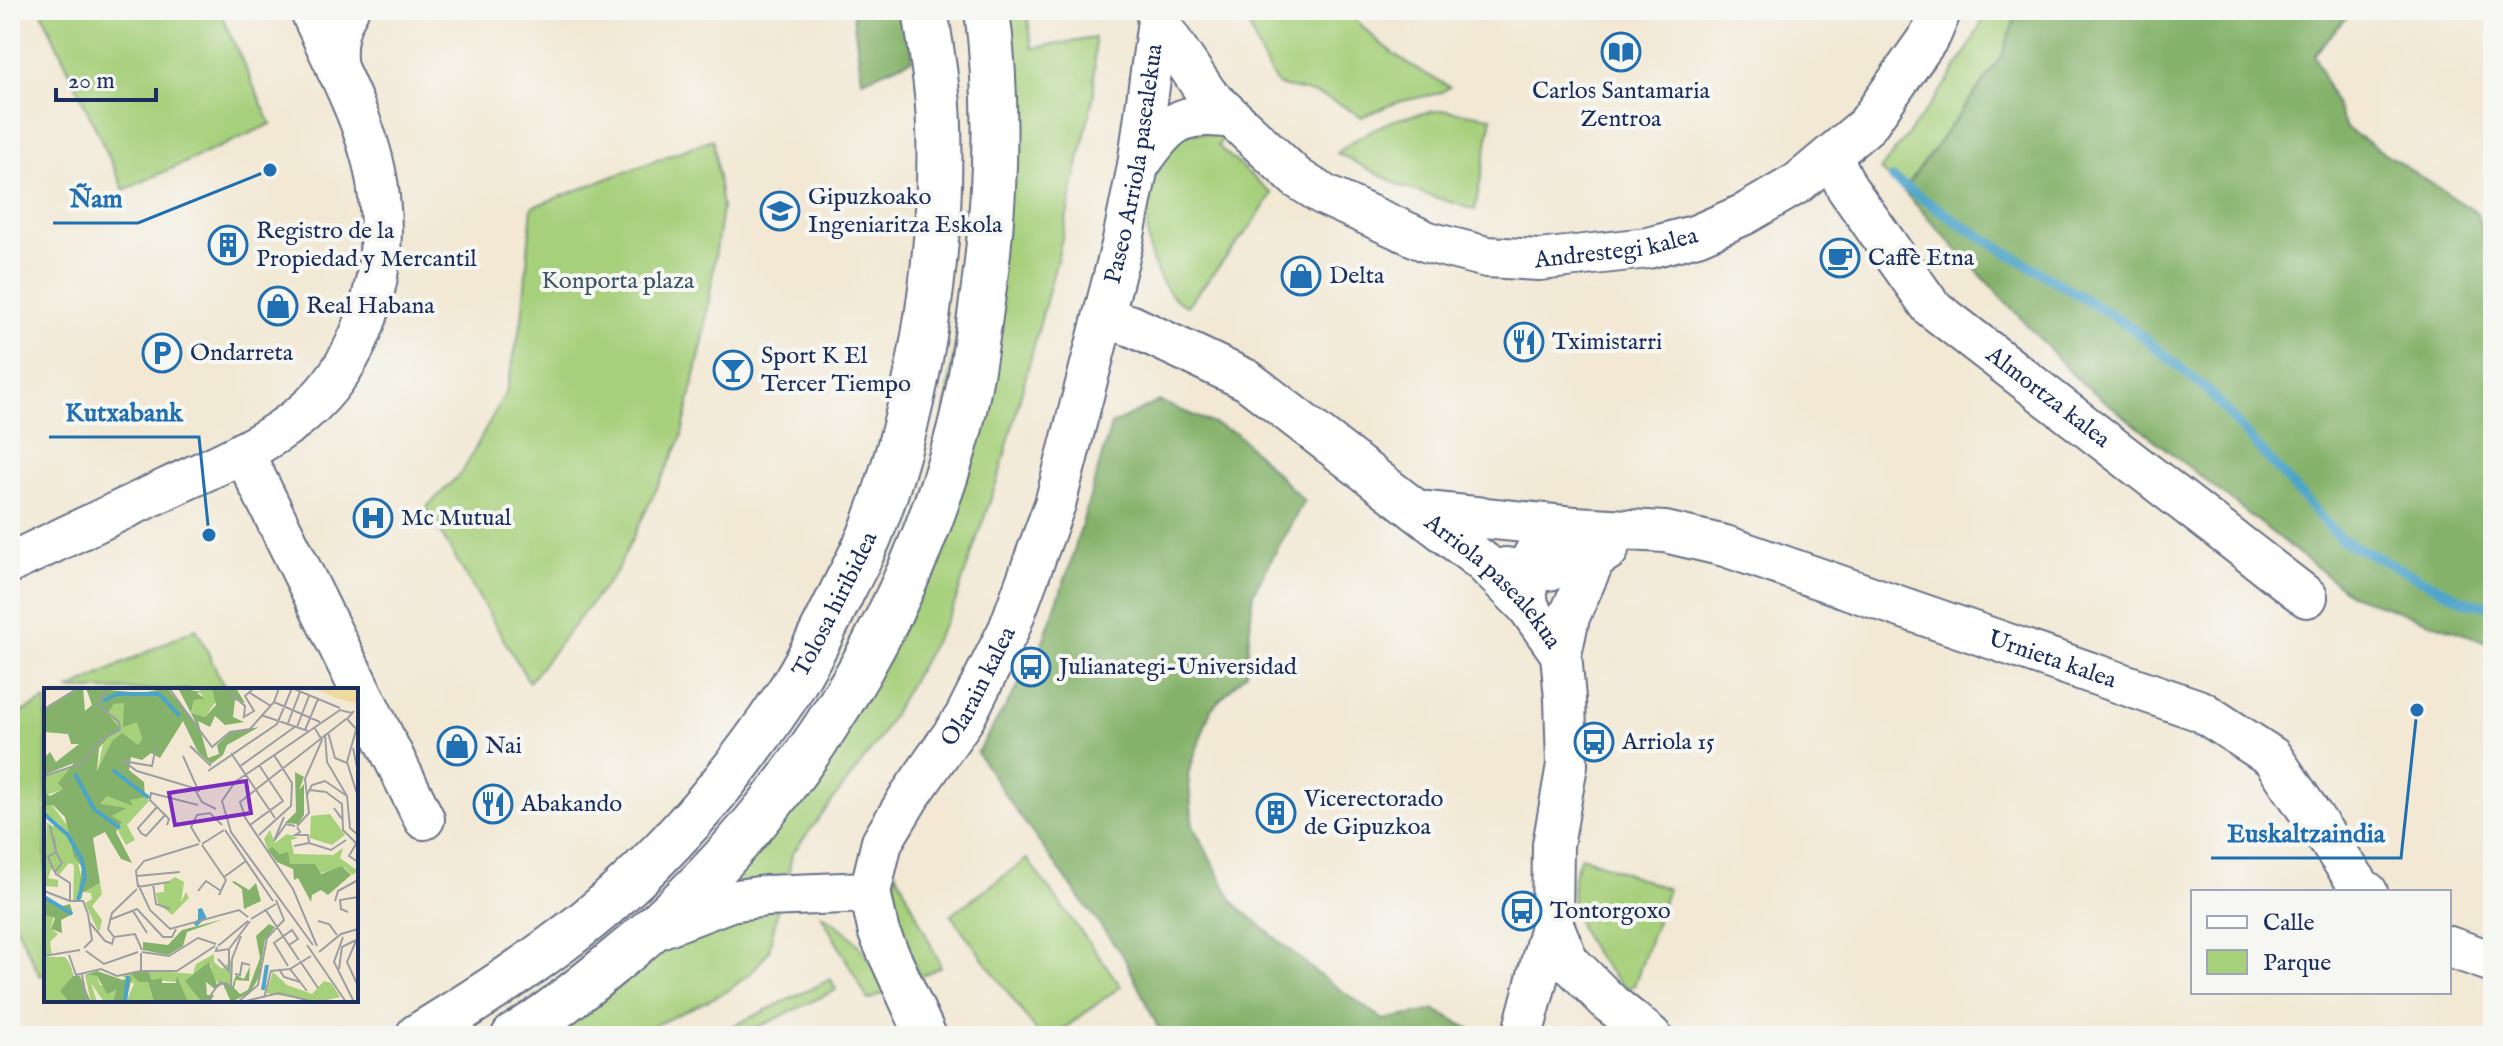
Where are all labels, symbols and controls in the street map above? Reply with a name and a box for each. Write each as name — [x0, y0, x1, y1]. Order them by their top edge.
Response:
library icon: Carlos Santamaria Zentroa — [1600, 31, 1642, 73]
street label: Paseo Arriola pasealekua — [1097, 41, 1170, 287]
scale bar — [56, 52, 156, 102]
text: 20 m — [68, 66, 115, 97]
place label: Carlos Santamaria Zentroa — [1532, 76, 1711, 135]
callout: Ñam — [53, 173, 138, 223]
place label: Gipuzkoako Ingeniaritza Eskola — [808, 182, 1003, 241]
text: Ñam — [68, 183, 123, 216]
school or university icon: Gipuzkoako Ingeniaritza Eskola — [759, 190, 801, 232]
place label: Registro de la Propiedad y Mercantil — [256, 216, 477, 275]
street label: Andrestegi kalea — [1532, 220, 1702, 276]
building icon: Registro de la Propiedad y Mercantil — [207, 224, 249, 266]
cafe icon: Caffè Etna — [1819, 237, 1861, 279]
place label: Caffè Etna — [1868, 243, 1975, 274]
shop icon: Delta — [1280, 255, 1322, 297]
place label: Delta — [1329, 261, 1385, 292]
park label: Konporta plaza — [542, 266, 695, 297]
shop icon: Real Habana — [257, 285, 299, 327]
place label: Real Habana — [306, 291, 435, 322]
restaurant icon: Tximistarri — [1503, 321, 1545, 363]
place label: Tximistarri — [1552, 327, 1662, 358]
parking icon: Ondarreta — [141, 332, 183, 374]
place label: Ondarreta — [190, 338, 294, 369]
street label: Almortza kalea — [1979, 339, 2117, 455]
place label: Sport K El Tercer Tiempo — [761, 341, 911, 400]
bar icon: Sport K El Tercer Tiempo — [712, 349, 754, 391]
callout: Kutxabank — [49, 387, 199, 437]
text: Kutxabank — [65, 397, 184, 430]
hospital icon: Mc Mutual — [352, 497, 394, 539]
place label: Mc Mutual — [401, 503, 512, 534]
street label: Arriola pasealekua — [1417, 506, 1569, 656]
street label: Tolosa hiribidea — [785, 527, 885, 683]
street label: Olarain kalea — [934, 621, 1023, 753]
street label: Urnieta kalea — [1984, 623, 2121, 696]
bus stop icon: Julianategi-Universidad — [1010, 646, 1052, 688]
place label: Julianategi-Universidad — [1056, 652, 1297, 683]
inset map — [44, 688, 358, 1002]
bus stop icon: Arriola 15 — [1573, 721, 1615, 763]
shop icon: Nai — [436, 725, 478, 767]
place label: Arriola 15 — [1621, 727, 1715, 758]
place label: Nai — [485, 731, 522, 762]
restaurant icon: Abakando — [472, 783, 514, 825]
place label: Vicerectorado de Gipuzkoa — [1303, 784, 1443, 843]
place label: Abakando — [520, 789, 622, 820]
building icon: Vicerectorado de Gipuzkoa — [1255, 792, 1297, 834]
callout: Euskaltzaindia — [2211, 808, 2401, 858]
text: Euskaltzaindia — [2227, 818, 2386, 851]
bus stop icon: Tontorgoxo — [1501, 890, 1543, 932]
legend — [2191, 890, 2451, 994]
place label: Tontorgoxo — [1550, 896, 1671, 927]
text: Calle — [2263, 908, 2315, 939]
text: Parque — [2263, 948, 2331, 979]

